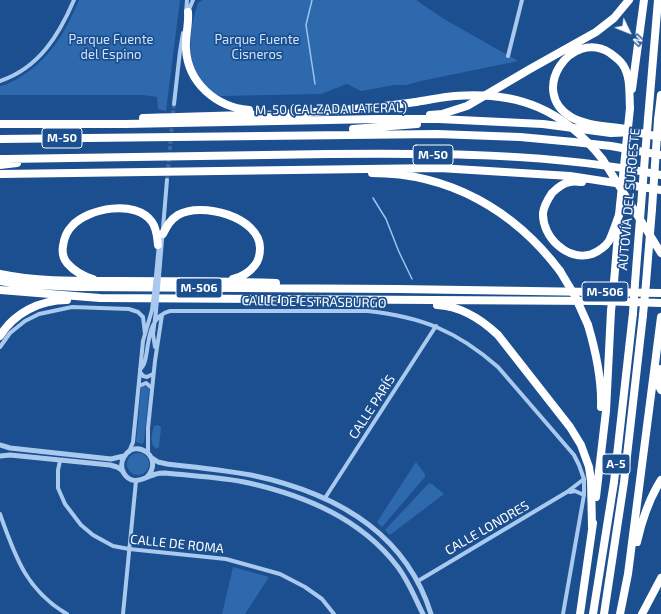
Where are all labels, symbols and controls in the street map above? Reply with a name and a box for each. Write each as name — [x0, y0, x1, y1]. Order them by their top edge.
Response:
north arrow — [609, 12, 649, 52]
park label: Parque Fuente del Espino — [68, 32, 154, 63]
park label: Parque Fuente Cisneros — [214, 32, 300, 63]
text: N — [631, 33, 646, 48]
street label: M-50 (CALZADA LATERAL) — [255, 100, 407, 118]
street label: AUTOVÍA DEL SUROESTE — [615, 127, 643, 271]
road number: M-50 — [42, 128, 82, 148]
road number: M-50 — [413, 145, 453, 165]
road number: M-506 — [176, 278, 222, 298]
road number: M-506 — [582, 282, 628, 302]
street label: CALLE DE ESTRASBURGO — [241, 293, 387, 311]
street label: CALLE PARÍS — [346, 372, 398, 442]
road number: A-5 — [602, 454, 630, 474]
street label: CALLE LONDRES — [442, 498, 532, 558]
street label: CALLE DE ROMA — [129, 531, 225, 557]

